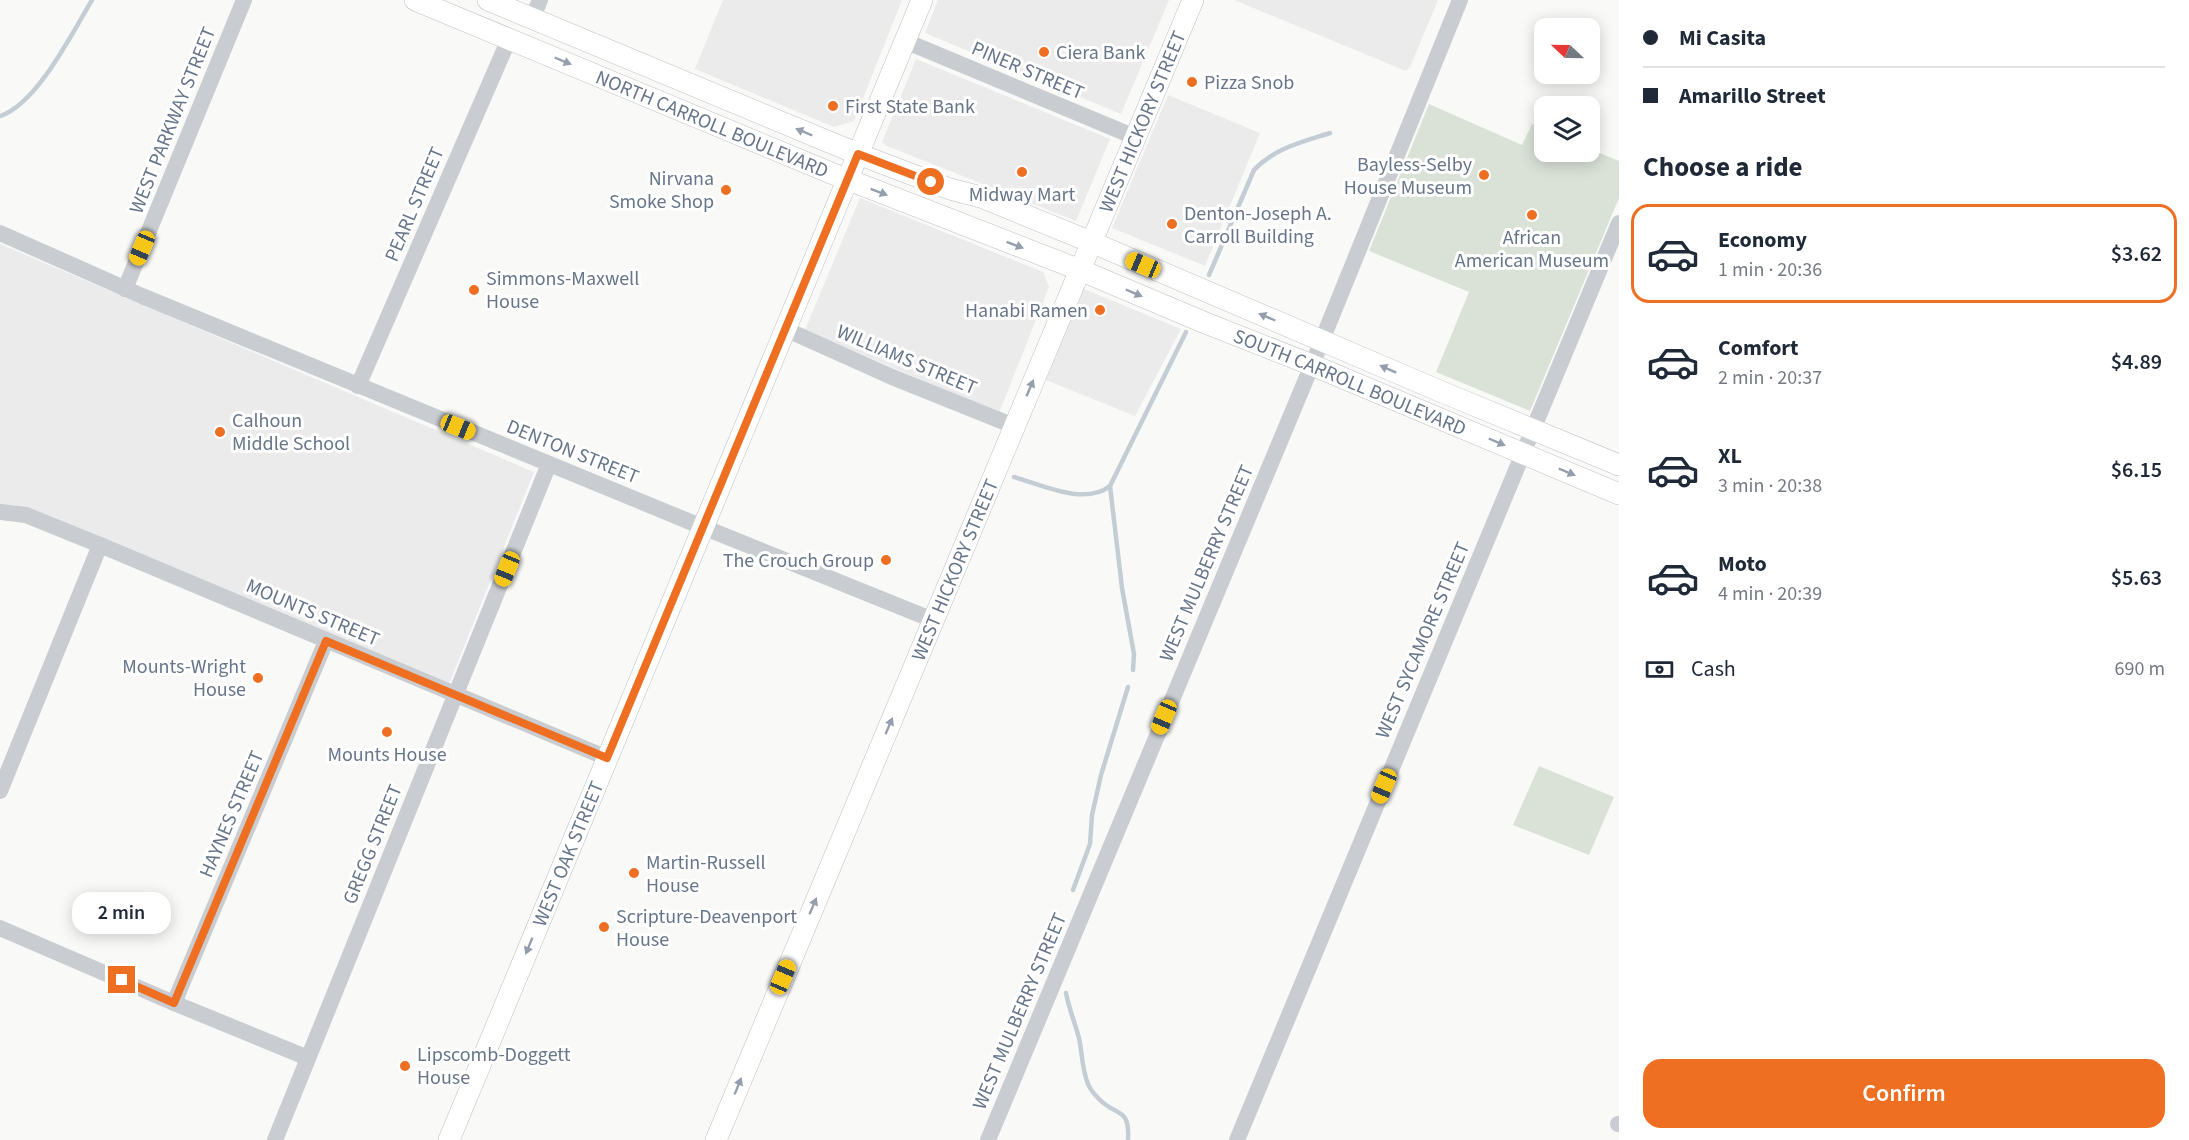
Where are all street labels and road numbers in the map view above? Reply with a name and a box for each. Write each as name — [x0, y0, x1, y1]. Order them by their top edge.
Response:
street label: WEST PARKWAY STREET — [123, 22, 223, 218]
street label: WEST HICKORY STREET — [1093, 27, 1194, 217]
street label: PINER STREET — [967, 35, 1088, 107]
street label: NORTH CARROLL BOULEVARD — [591, 64, 833, 185]
street label: PEARL STREET — [378, 143, 452, 266]
street label: WILLIAMS STREET — [832, 318, 981, 402]
street label: SOUTH CARROLL BOULEVARD — [1229, 322, 1470, 443]
street label: DENTON STREET — [502, 413, 643, 491]
street label: WEST MULBERRY STREET — [1153, 460, 1261, 666]
street label: WEST HICKORY STREET — [905, 475, 1006, 665]
street label: WEST SYCAMORE STREET — [1369, 538, 1477, 743]
street label: MOUNTS STREET — [242, 572, 384, 654]
street label: HAYNES STREET — [193, 746, 271, 882]
street label: WEST OAK STREET — [526, 777, 611, 931]
street label: GREGG STREET — [336, 780, 410, 909]
street label: WEST MULBERRY STREET — [966, 908, 1074, 1114]

